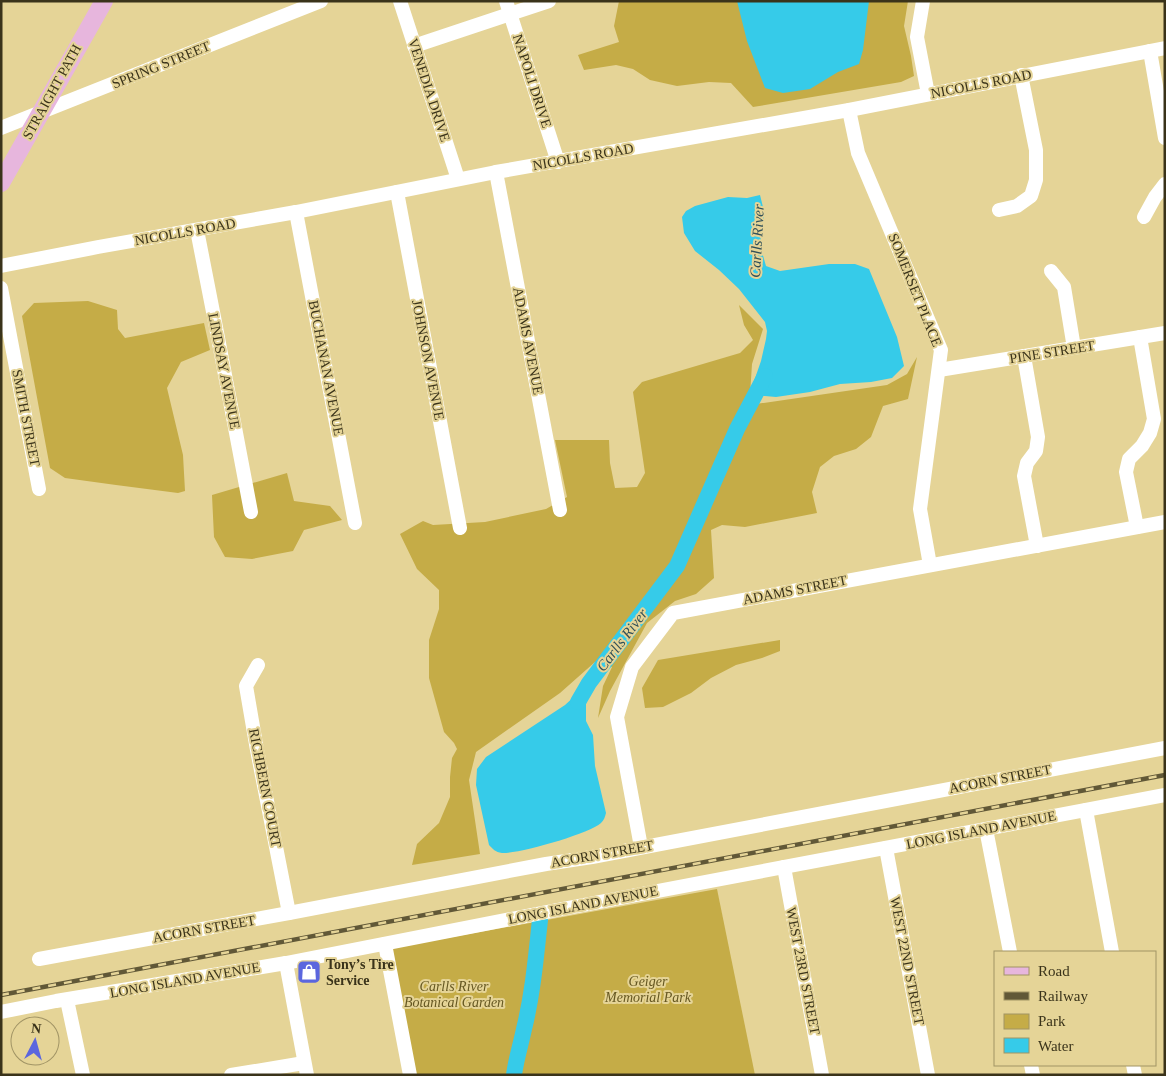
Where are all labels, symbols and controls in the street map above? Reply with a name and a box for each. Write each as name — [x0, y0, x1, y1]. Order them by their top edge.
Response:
street label: NAPOLI DRIVE — [510, 32, 554, 130]
street label: VENEDIA DRIVE — [405, 36, 453, 144]
street label: SPRING STREET — [110, 38, 213, 92]
street label: STRAIGHT PATH — [20, 42, 84, 142]
street label: NICOLLS ROAD — [929, 67, 1033, 101]
street label: NICOLLS ROAD — [531, 141, 635, 173]
water label: Carlls River — [747, 204, 767, 278]
street label: NICOLLS ROAD — [133, 216, 237, 248]
street label: SOMERSET PLACE — [885, 231, 945, 349]
street label: ADAMS AVENUE — [510, 286, 546, 396]
street label: BUCHANAN AVENUE — [305, 299, 347, 437]
street label: JOHNSON AVENUE — [409, 299, 447, 421]
street label: LINDSAY AVENUE — [205, 312, 243, 430]
street label: PINE STREET — [1008, 338, 1096, 366]
street label: SMITH STREET — [9, 368, 43, 468]
street label: ADAMS STREET — [742, 572, 849, 607]
water label: Carlls River — [593, 606, 651, 674]
street label: RICHBERN COURT — [246, 727, 284, 849]
street label: ACORN STREET — [948, 762, 1053, 796]
street label: LONG ISLAND AVENUE — [905, 808, 1057, 852]
street label: ACORN STREET — [550, 838, 655, 870]
street label: LONG ISLAND AVENUE — [507, 883, 659, 927]
street label: WEST 22ND STREET — [887, 896, 927, 1027]
street label: WEST 23RD STREET — [783, 906, 823, 1036]
street label: ACORN STREET — [152, 913, 257, 945]
legend — [994, 951, 1156, 1066]
place label: Tony’s Tire Service — [326, 957, 394, 988]
street label: LONG ISLAND AVENUE — [109, 959, 261, 1001]
shop icon: Tony’s Tire Service — [296, 959, 322, 985]
text: Road — [1038, 963, 1070, 979]
park label: Geiger Memorial Park — [604, 974, 692, 1005]
park label: Carlls River Botanical Garden — [404, 979, 504, 1010]
text: Railway — [1038, 988, 1088, 1004]
text: Park — [1038, 1013, 1066, 1029]
north arrow — [10, 1016, 60, 1066]
text: N — [30, 1021, 42, 1037]
text: Water — [1038, 1038, 1073, 1054]

